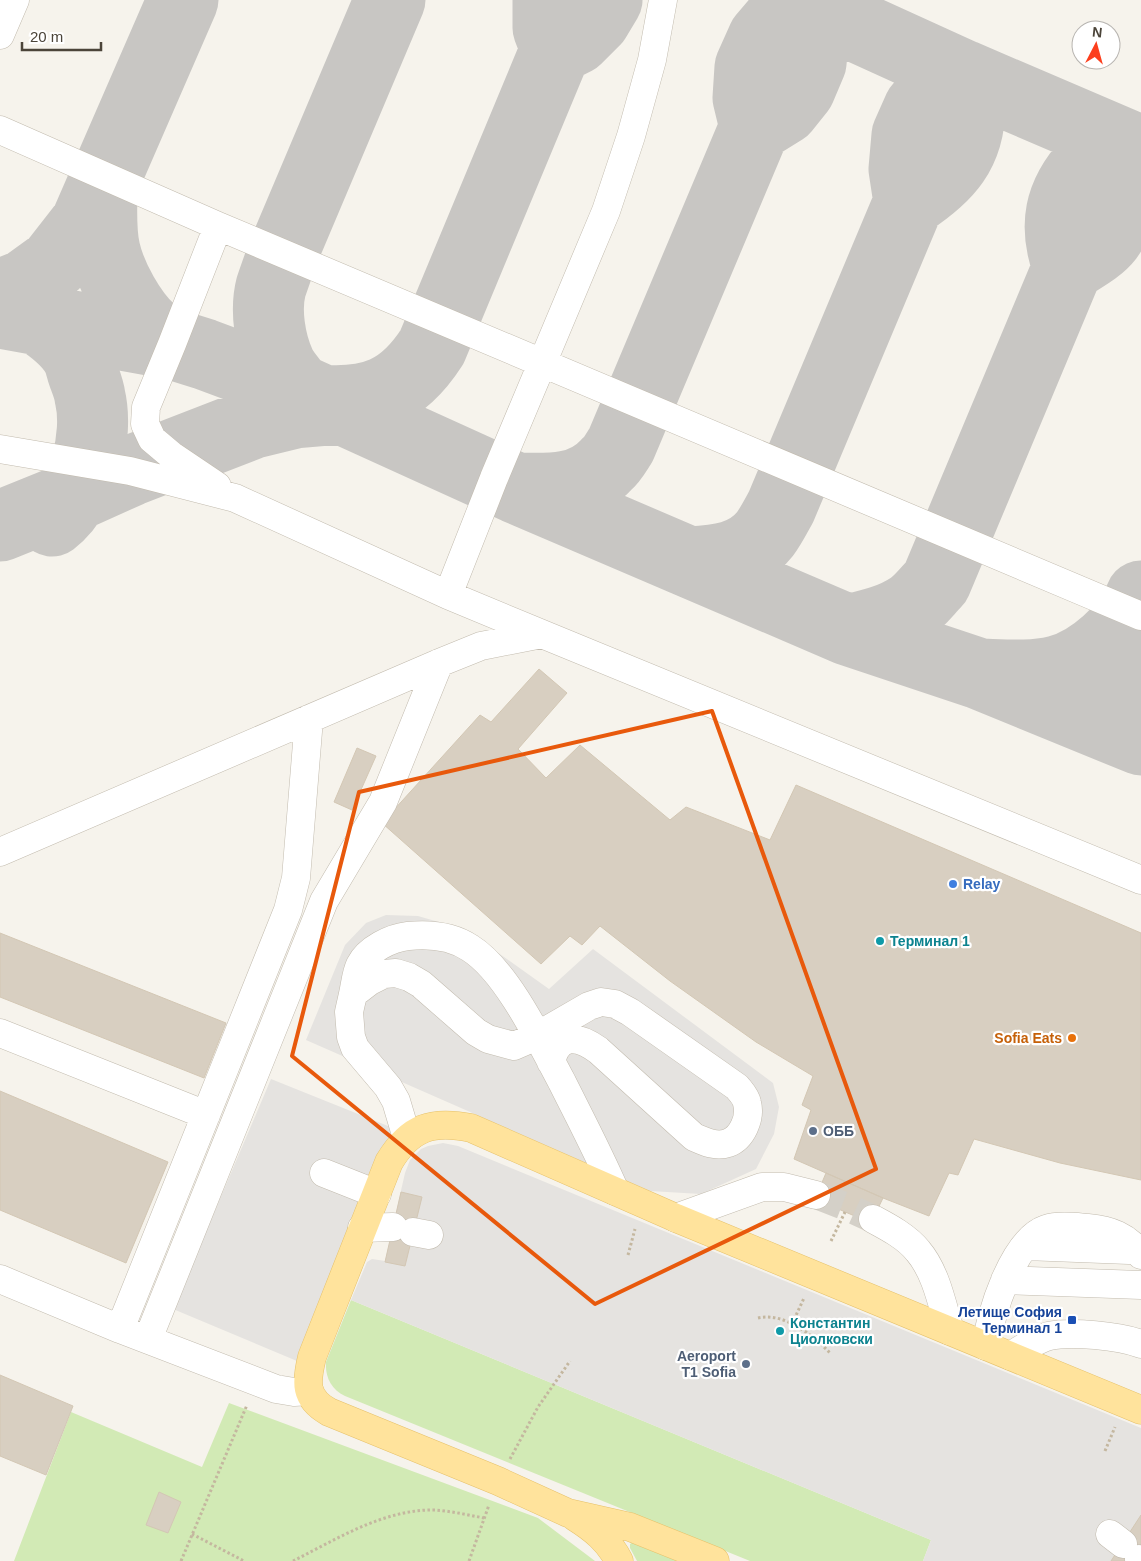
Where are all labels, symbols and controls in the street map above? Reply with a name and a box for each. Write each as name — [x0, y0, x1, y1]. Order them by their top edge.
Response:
scale bar — [22, 20, 101, 52]
north arrow — [1071, 20, 1121, 70]
text: N — [1091, 24, 1103, 41]
text: 20 m — [30, 28, 63, 45]
place label: Relay — [963, 876, 1001, 892]
marker: Relay — [947, 878, 959, 890]
place label: Терминал 1 — [890, 933, 970, 949]
marker: Терминал 1 — [874, 935, 886, 947]
place label: Sofia Eats — [994, 1030, 1062, 1046]
marker: Sofia Eats — [1066, 1032, 1078, 1044]
place label: ОББ — [823, 1123, 854, 1139]
marker: ОББ — [807, 1125, 819, 1137]
place label: Летище София Терминал 1 — [958, 1304, 1062, 1336]
marker: Летище София Терминал 1 — [1066, 1314, 1078, 1326]
place label: Константин Циолковски — [790, 1315, 873, 1347]
marker: Константин Циолковски — [774, 1325, 786, 1337]
place label: Aeroport T1 Sofia — [677, 1348, 736, 1380]
marker: Aeroport T1 Sofia — [740, 1358, 752, 1370]

